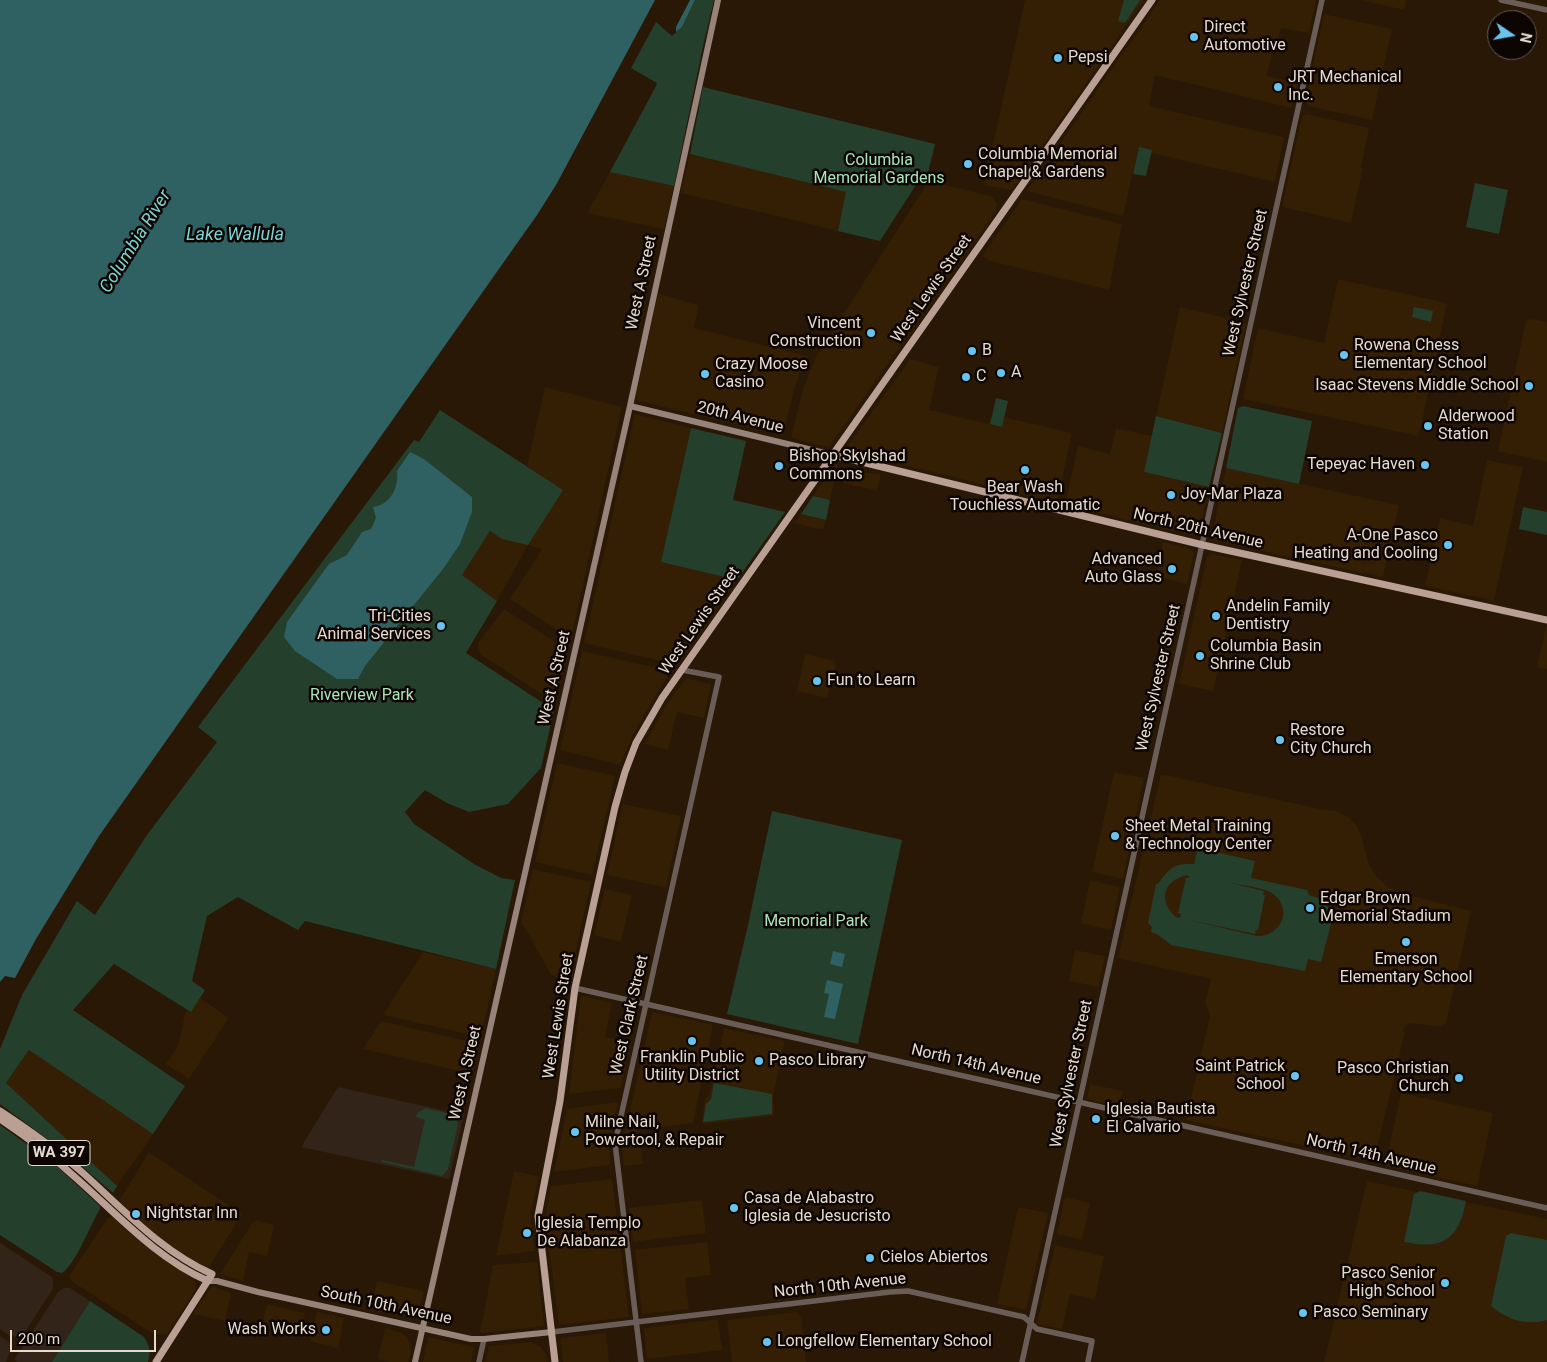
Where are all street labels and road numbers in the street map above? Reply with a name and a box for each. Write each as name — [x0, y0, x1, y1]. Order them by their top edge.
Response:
street label: West Sylvester Street — [1220, 207, 1272, 359]
street label: West Lewis Street — [888, 231, 976, 347]
street label: West A Street — [623, 234, 661, 332]
street label: 20th Avenue — [695, 398, 785, 438]
street label: North 20th Avenue — [1131, 505, 1265, 553]
street label: West Lewis Street — [656, 563, 744, 679]
street label: West Sylvester Street — [1133, 602, 1185, 754]
street label: West A Street — [535, 629, 575, 727]
street label: West Lewis Street — [540, 952, 578, 1080]
street label: West Clark Street — [607, 953, 653, 1077]
street label: West Sylvester Street — [1047, 998, 1097, 1150]
street label: West A Street — [446, 1024, 486, 1122]
street label: North 14th Avenue — [909, 1041, 1043, 1089]
street label: North 14th Avenue — [1304, 1131, 1438, 1179]
road number: WA 397 — [28, 1140, 90, 1166]
street label: North 10th Avenue — [773, 1270, 907, 1302]
street label: South 10th Avenue — [319, 1283, 453, 1329]

